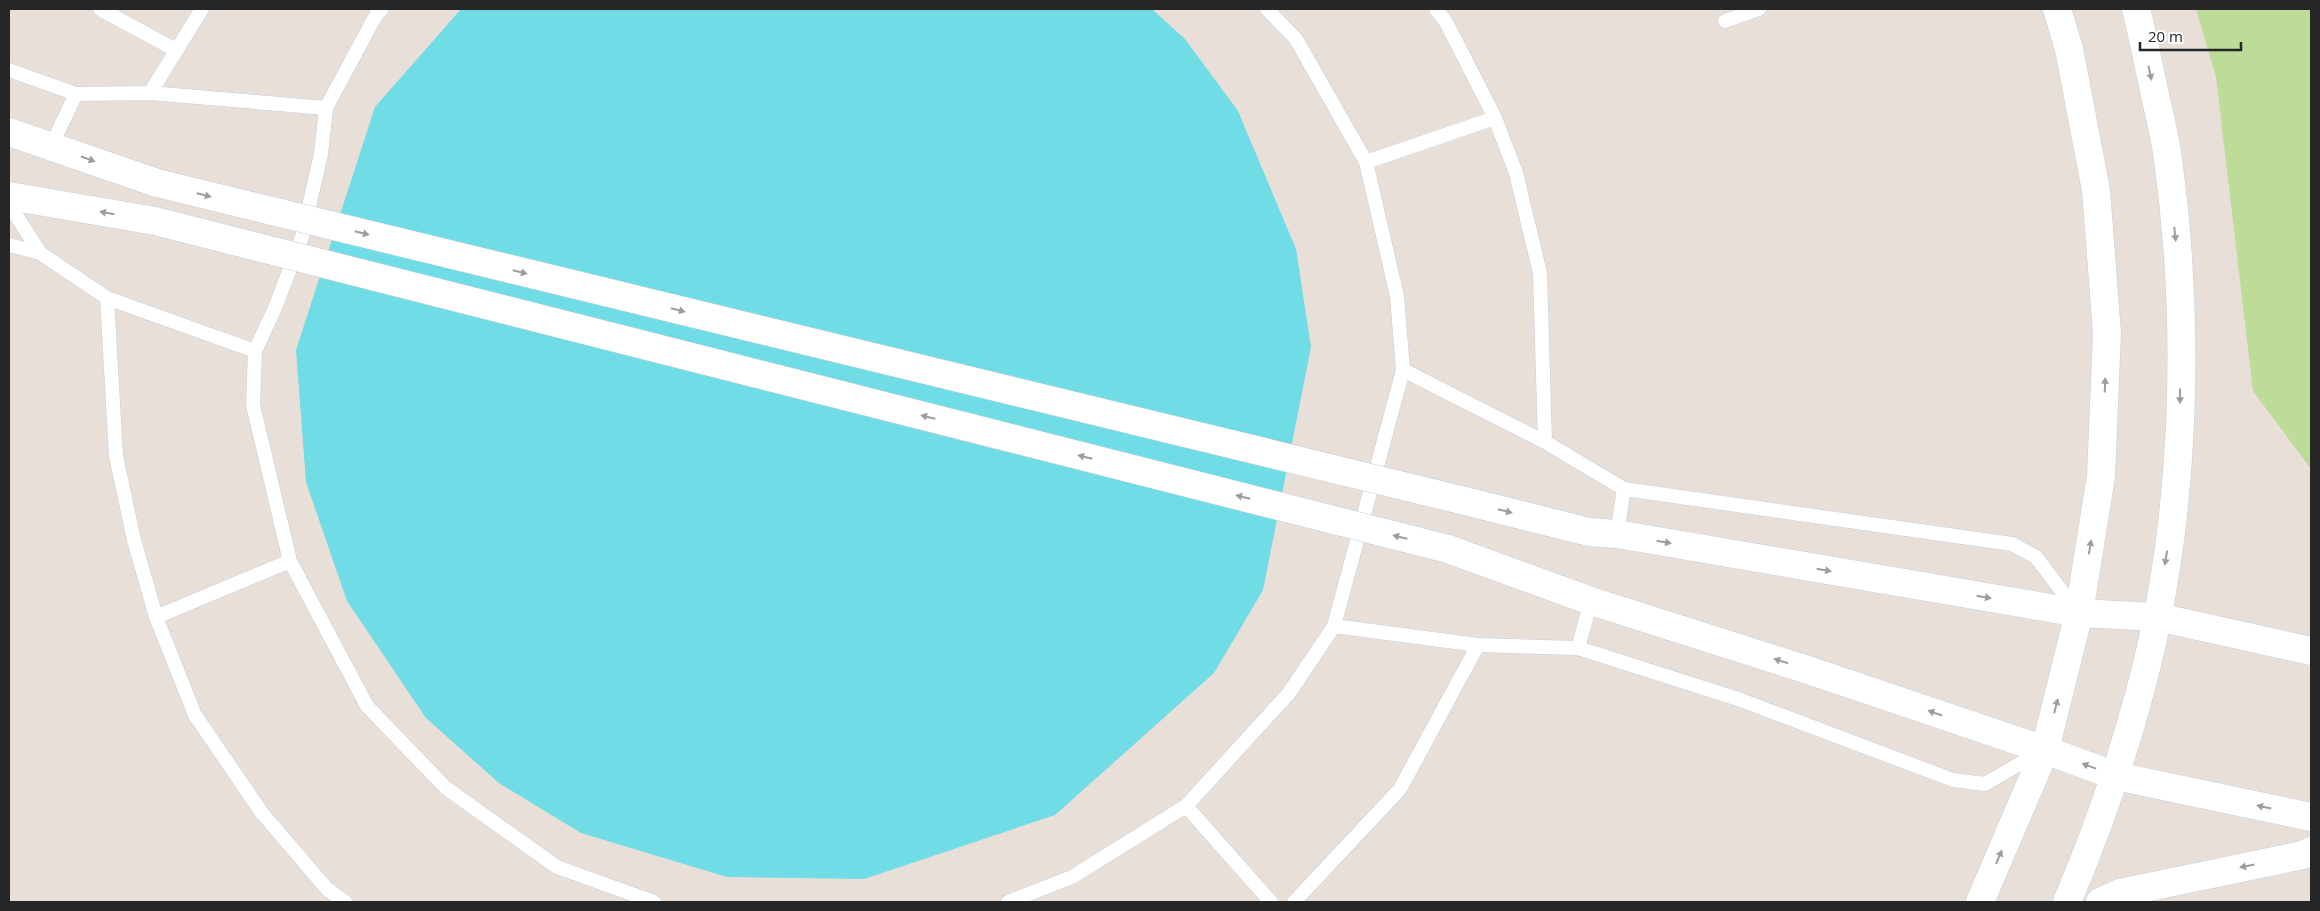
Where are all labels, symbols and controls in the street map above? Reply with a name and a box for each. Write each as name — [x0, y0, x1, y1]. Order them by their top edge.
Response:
scale bar — [2140, 20, 2241, 52]
text: 20 m — [2148, 26, 2183, 46]
one-way arrow — [2146, 66, 2154, 81]
one-way arrow — [81, 155, 96, 163]
one-way arrow — [197, 191, 212, 199]
one-way arrow — [99, 209, 115, 217]
one-way arrow — [2171, 226, 2179, 242]
one-way arrow — [354, 229, 369, 237]
one-way arrow — [512, 268, 527, 276]
one-way arrow — [670, 306, 685, 314]
one-way arrow — [2101, 377, 2109, 393]
one-way arrow — [2176, 388, 2184, 404]
one-way arrow — [920, 413, 935, 421]
one-way arrow — [1078, 453, 1093, 461]
one-way arrow — [1235, 493, 1250, 501]
one-way arrow — [1497, 507, 1512, 515]
one-way arrow — [1393, 533, 1408, 541]
one-way arrow — [2086, 538, 2094, 554]
one-way arrow — [1656, 539, 1672, 547]
one-way arrow — [2162, 550, 2170, 566]
one-way arrow — [1816, 566, 1832, 574]
one-way arrow — [1977, 594, 1993, 602]
one-way arrow — [1773, 657, 1788, 665]
one-way arrow — [2052, 698, 2060, 713]
one-way arrow — [1927, 708, 1942, 716]
one-way arrow — [2081, 762, 2096, 769]
one-way arrow — [2256, 803, 2271, 811]
one-way arrow — [1996, 850, 2004, 864]
one-way arrow — [2239, 862, 2255, 870]

